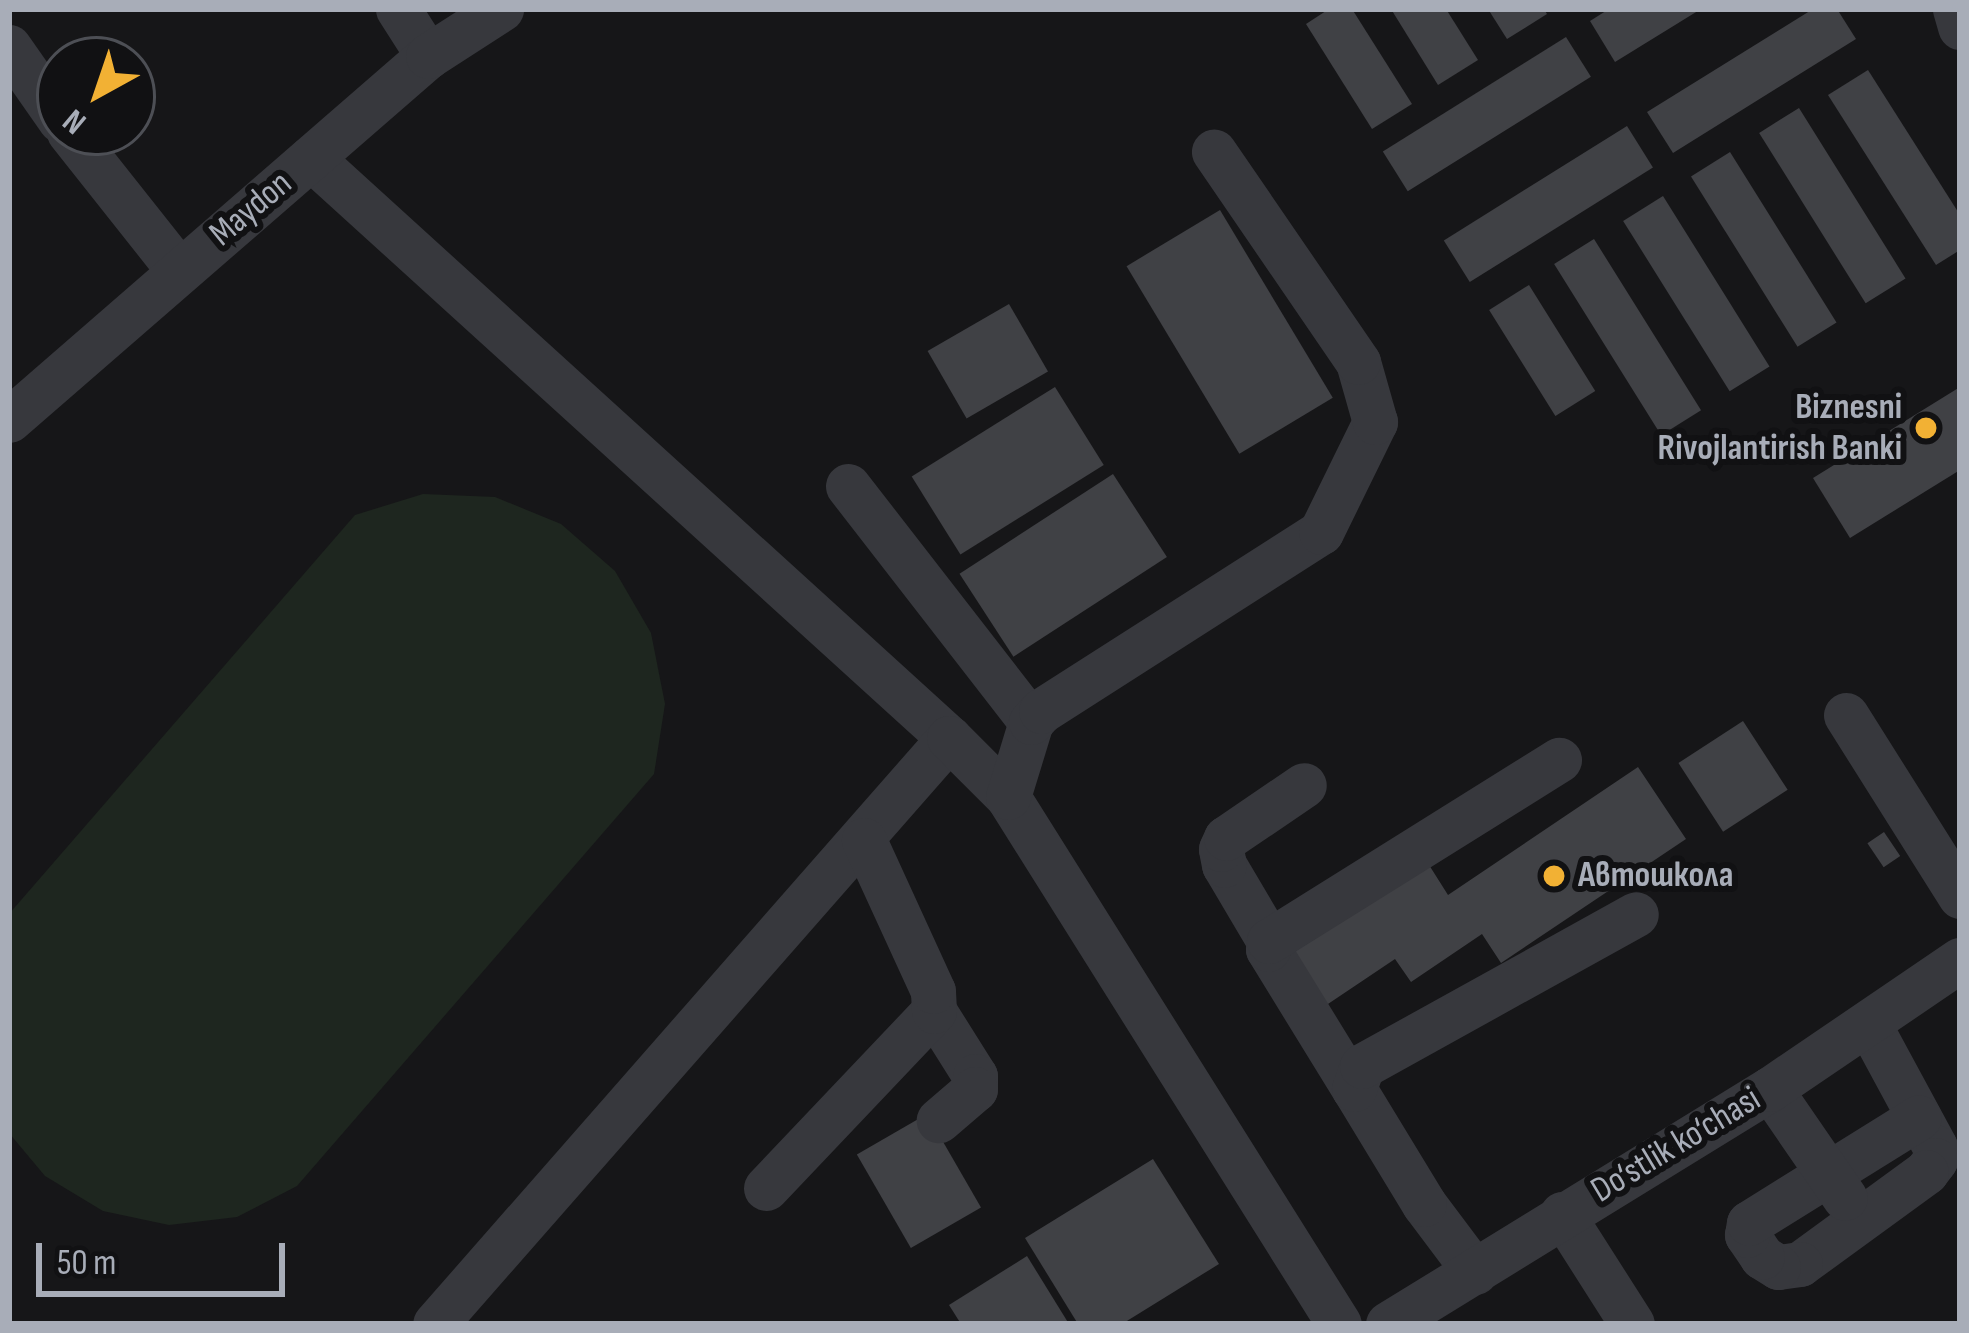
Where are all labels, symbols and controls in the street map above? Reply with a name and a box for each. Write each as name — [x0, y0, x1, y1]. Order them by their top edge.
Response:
north arrow — [36, 36, 156, 156]
text: N — [55, 100, 94, 142]
street label: Maydon — [201, 162, 301, 256]
place label: Biznesni Rivojlantirish Banki — [1658, 385, 1902, 470]
marker: Biznesni Rivojlantirish Banki — [1913, 415, 1939, 441]
place label: Автошкола — [1578, 854, 1733, 898]
marker: Автошкола — [1541, 863, 1567, 889]
street label: Do‘stlik ko‘chasi — [1584, 1078, 1768, 1212]
scale bar — [42, 1219, 291, 1293]
text: 50 m — [57, 1242, 116, 1285]

